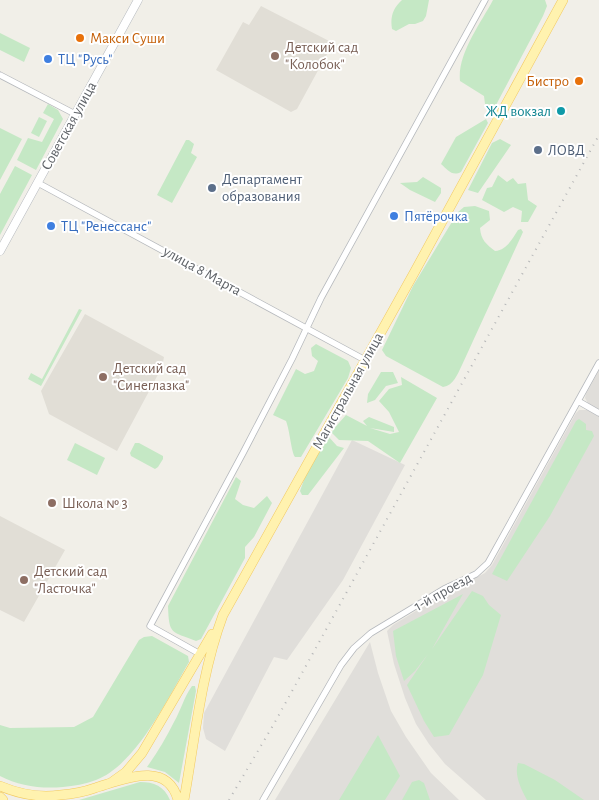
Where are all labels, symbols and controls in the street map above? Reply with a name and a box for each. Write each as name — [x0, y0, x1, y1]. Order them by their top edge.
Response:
place label: Макси Суши — [90, 31, 165, 46]
marker: Макси Суши — [74, 32, 86, 44]
place label: Детский сад "Колобок" — [285, 40, 358, 72]
marker: Детский сад "Колобок" — [269, 50, 281, 62]
place label: ТЦ "Русь" — [58, 52, 112, 67]
marker: ТЦ "Русь" — [42, 53, 54, 65]
place label: Бистро — [526, 74, 569, 89]
marker: Бистро — [573, 75, 585, 87]
street label: Советская улица — [39, 79, 100, 173]
place label: ЖД вокзал — [486, 104, 551, 119]
marker: ЖД вокзал — [555, 105, 567, 117]
place label: ЛОВД — [548, 143, 585, 158]
marker: ЛОВД — [532, 144, 544, 156]
place label: Департамент образования — [222, 172, 303, 204]
marker: Департамент образования — [206, 182, 218, 194]
place label: Пятёрочка — [404, 209, 468, 224]
marker: Пятёрочка — [388, 210, 400, 222]
place label: ТЦ "Ренессанс" — [61, 219, 151, 234]
marker: ТЦ "Ренессанс" — [45, 220, 57, 232]
street label: улица 8 Марта — [160, 243, 244, 299]
street label: Магистральная улица — [310, 330, 386, 452]
place label: Детский сад "Синеглазка" — [113, 361, 189, 393]
marker: Детский сад "Синеглазка" — [97, 371, 109, 383]
place label: Школа № 3 — [62, 496, 128, 511]
marker: Школа № 3 — [46, 497, 58, 509]
place label: Детский сад "Ласточка" — [34, 564, 107, 596]
street label: 1-й проезд — [412, 570, 474, 614]
marker: Детский сад "Ласточка" — [18, 574, 30, 586]

